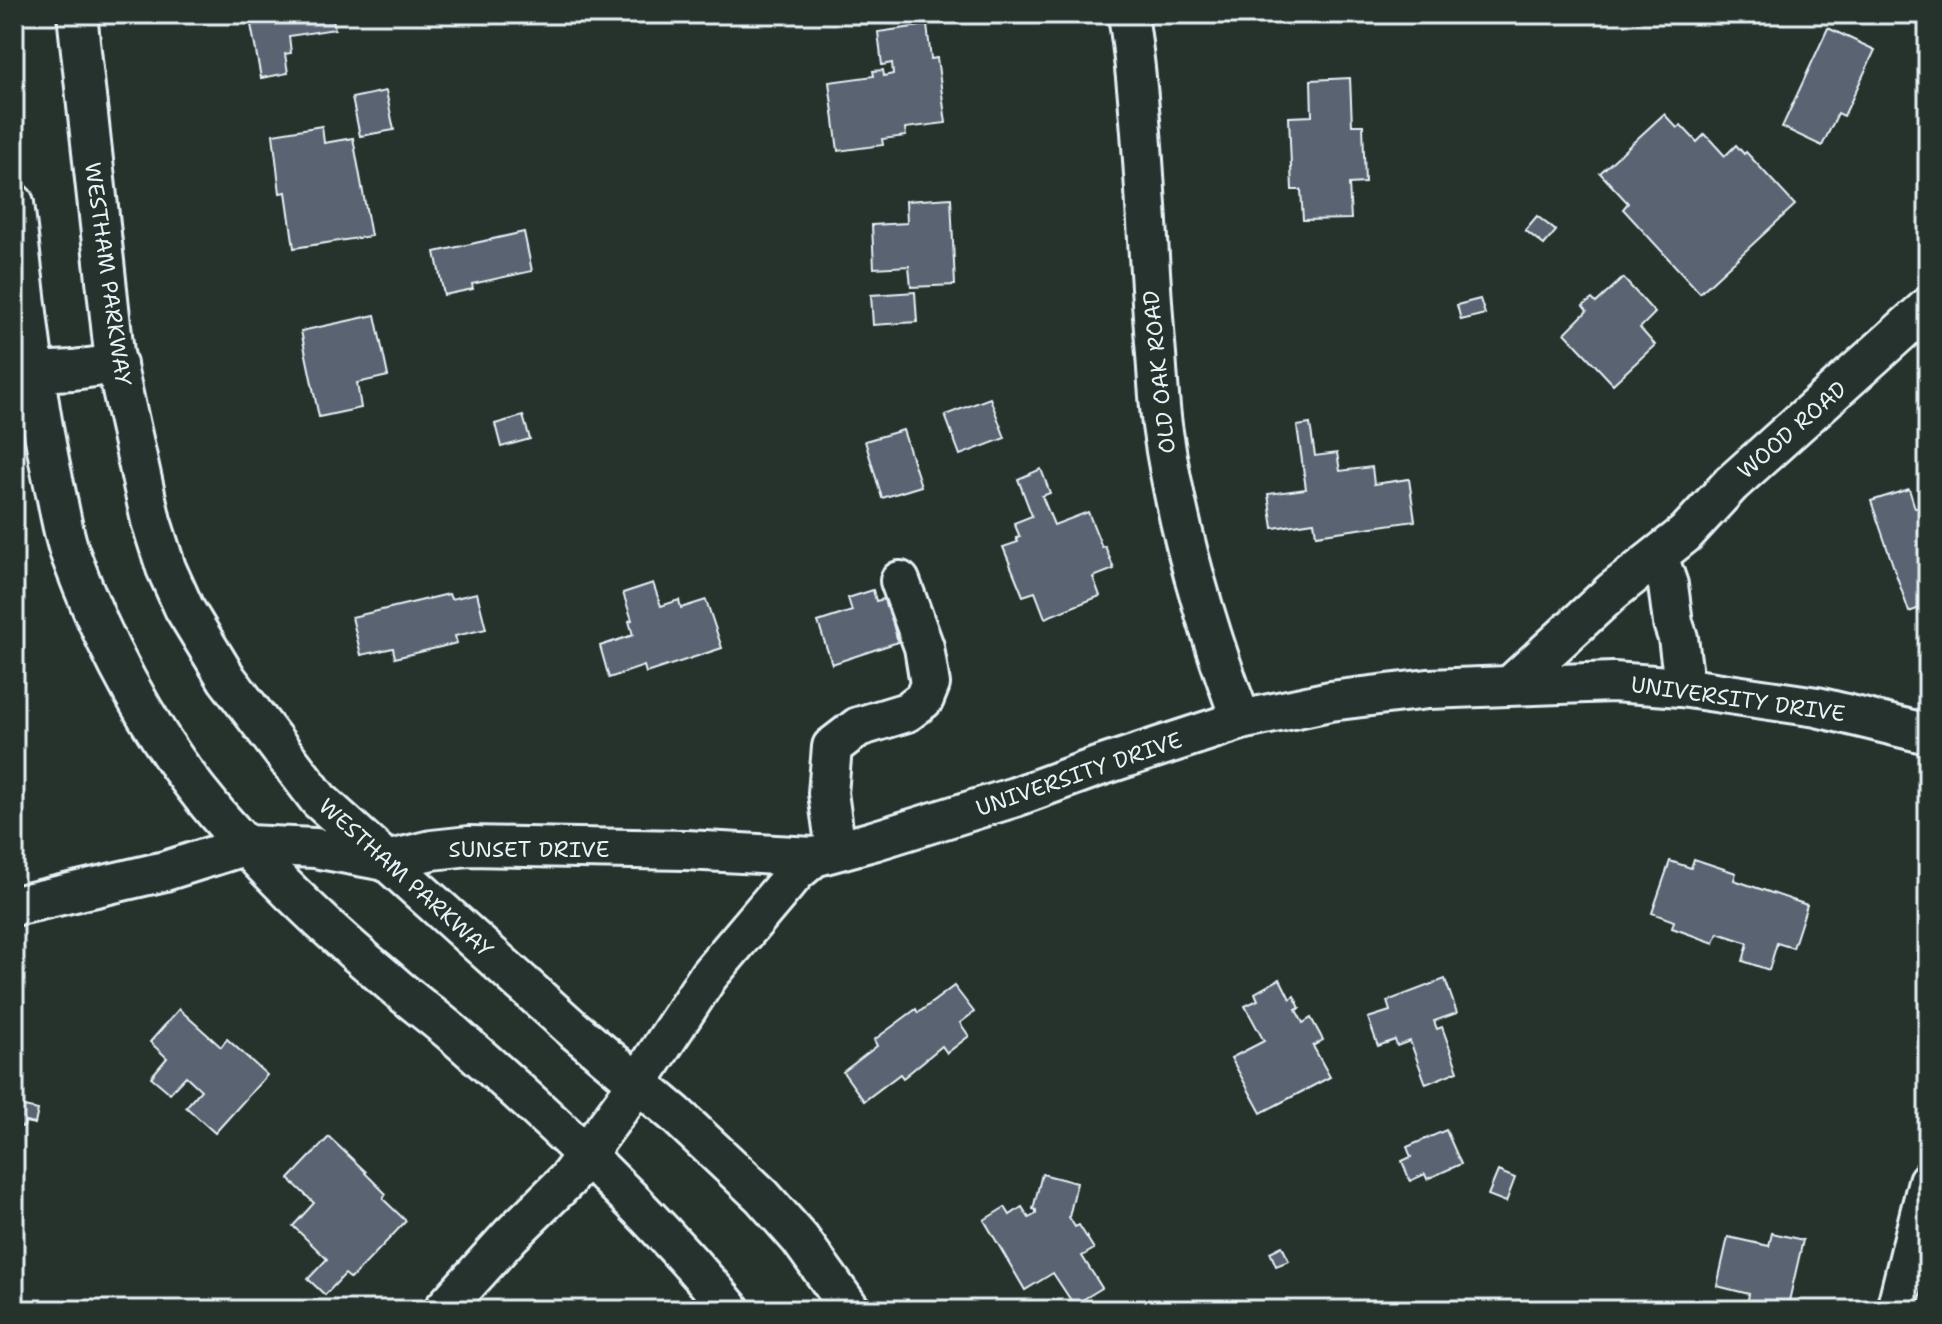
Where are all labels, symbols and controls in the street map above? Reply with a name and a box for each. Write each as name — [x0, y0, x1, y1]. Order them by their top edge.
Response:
street label: WESTHAM PARKWAY — [78, 160, 138, 388]
street label: OLD OAK ROAD — [1136, 289, 1182, 455]
street label: WOOD ROAD — [1731, 375, 1853, 485]
street label: UNIVERSITY DRIVE — [1629, 670, 1847, 728]
street label: UNIVERSITY DRIVE — [972, 725, 1186, 823]
street label: WESTHAM PARKWAY — [313, 792, 499, 964]
street label: SUNSET DRIVE — [449, 835, 609, 864]

